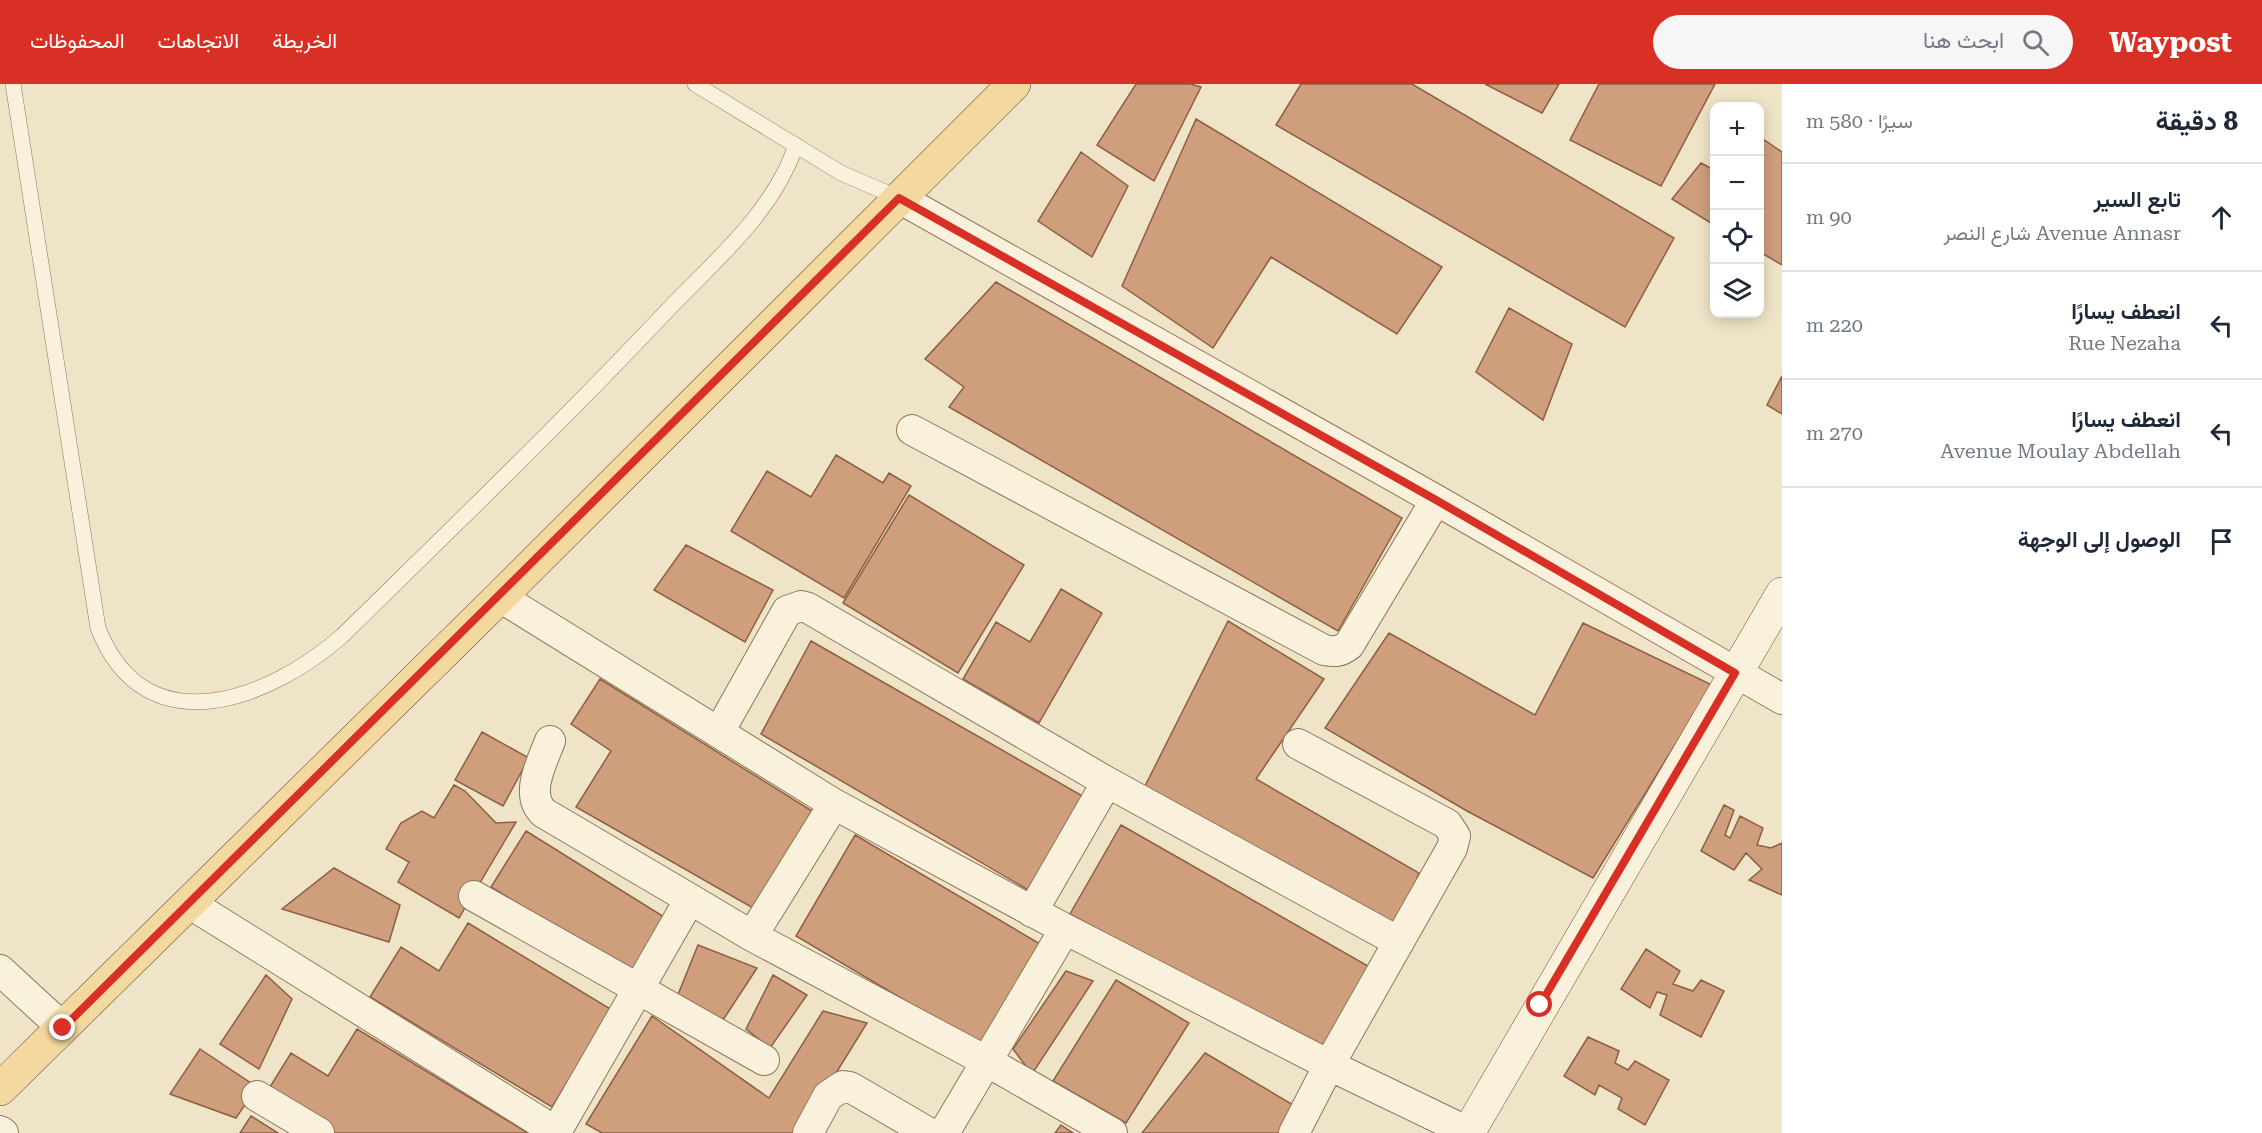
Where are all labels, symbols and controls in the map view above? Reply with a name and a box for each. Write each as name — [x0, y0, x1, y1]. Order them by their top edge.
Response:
search box — [1653, 15, 2073, 69]
icon: search — [2019, 26, 2052, 59]
text: Waypost — [2109, 26, 2232, 59]
text: ابحث هنا — [1923, 28, 2004, 53]
text: المحفوظات — [30, 29, 125, 53]
text: الاتجاهات — [158, 29, 239, 53]
text: الخريطة — [272, 29, 337, 53]
map controls — [1710, 102, 1764, 318]
button: + — [1710, 102, 1764, 156]
text: 8 دقيقة — [2156, 106, 2238, 136]
text: سيرًا · 580 m — [1806, 109, 1913, 133]
button: − — [1710, 156, 1764, 210]
text: تابع السير — [2093, 187, 2181, 212]
icon: ahead — [2205, 201, 2238, 234]
text: 90 m — [1806, 205, 1852, 229]
button: locate — [1710, 210, 1764, 264]
text: Avenue Annasr شارع النصر — [1943, 221, 2181, 245]
button: layers — [1710, 264, 1764, 318]
text: انعطف يسارًا — [2071, 299, 2181, 324]
icon: left — [2205, 309, 2238, 342]
text: 220 m — [1806, 313, 1863, 337]
text: Rue Nezaha — [2068, 331, 2181, 355]
text: انعطف يسارًا — [2071, 407, 2181, 432]
icon: left — [2205, 417, 2238, 450]
text: 270 m — [1806, 421, 1863, 445]
text: Avenue Moulay Abdellah — [1940, 439, 2181, 463]
icon: arrive — [2205, 525, 2238, 558]
text: الوصول إلى الوجهة — [2018, 527, 2181, 552]
route start — [1526, 991, 1552, 1017]
route end — [49, 1014, 75, 1040]

